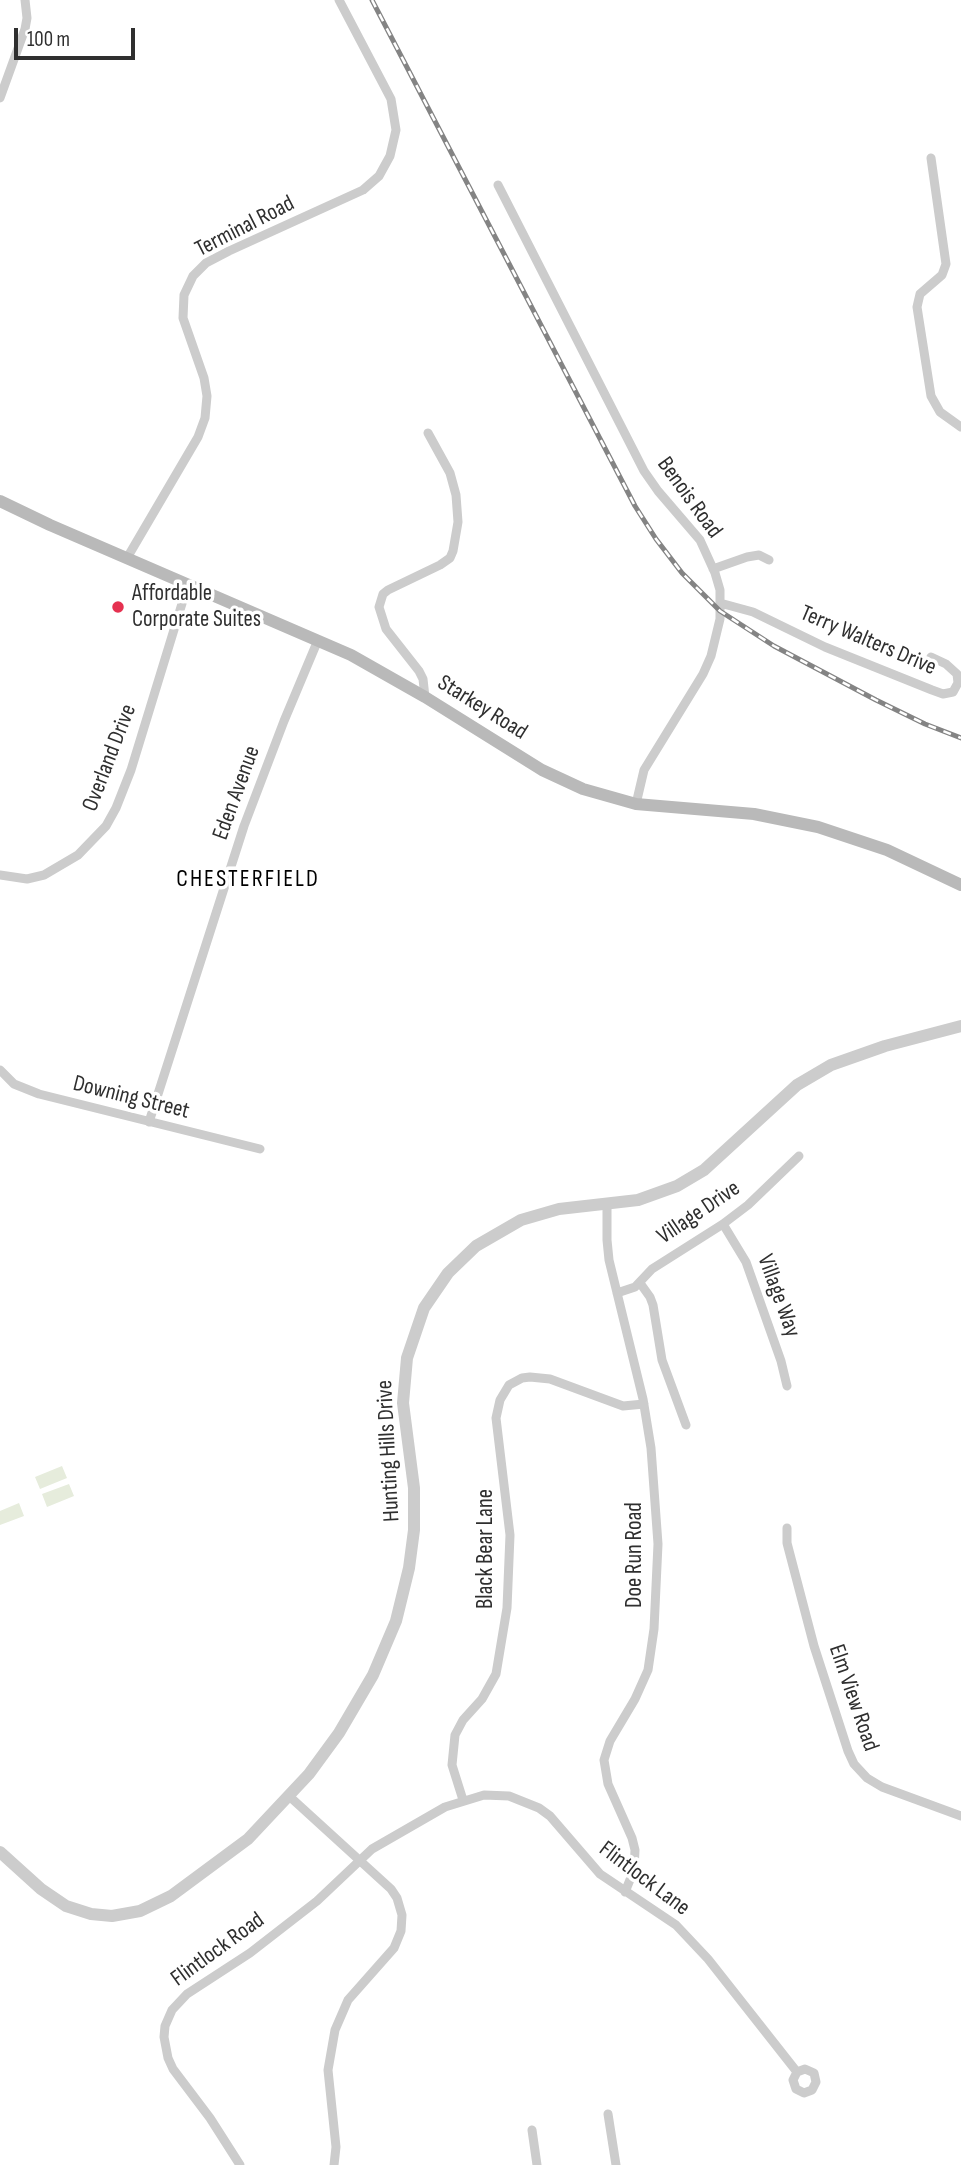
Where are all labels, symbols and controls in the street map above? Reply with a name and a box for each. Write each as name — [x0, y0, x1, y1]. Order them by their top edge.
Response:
scale bar — [18, 14, 138, 58]
text: 100 m — [27, 27, 70, 52]
street label: Terminal Road — [191, 190, 299, 264]
street label: Benois Road — [650, 452, 728, 544]
place label: Affordable Corporate Suites — [132, 580, 261, 634]
marker: Affordable Corporate Suites — [110, 599, 126, 615]
street label: Terry Walters Drive — [796, 600, 940, 682]
street label: Starkey Road — [432, 670, 532, 746]
street label: Overland Drive — [77, 701, 143, 815]
street label: Eden Avenue — [207, 742, 267, 844]
district label: CHESTERFIELD — [178, 866, 318, 894]
street label: Downing Street — [70, 1070, 192, 1126]
street label: Village Drive — [652, 1175, 746, 1251]
street label: Village Way — [750, 1251, 806, 1341]
street label: Hunting Hills Drive — [372, 1379, 406, 1523]
street label: Black Bear Lane — [472, 1489, 500, 1609]
street label: Doe Run Road — [621, 1502, 649, 1608]
street label: Elm View Road — [822, 1641, 884, 1755]
street label: Flintlock Lane — [593, 1836, 695, 1922]
street label: Flintlock Road — [166, 1907, 270, 1993]

